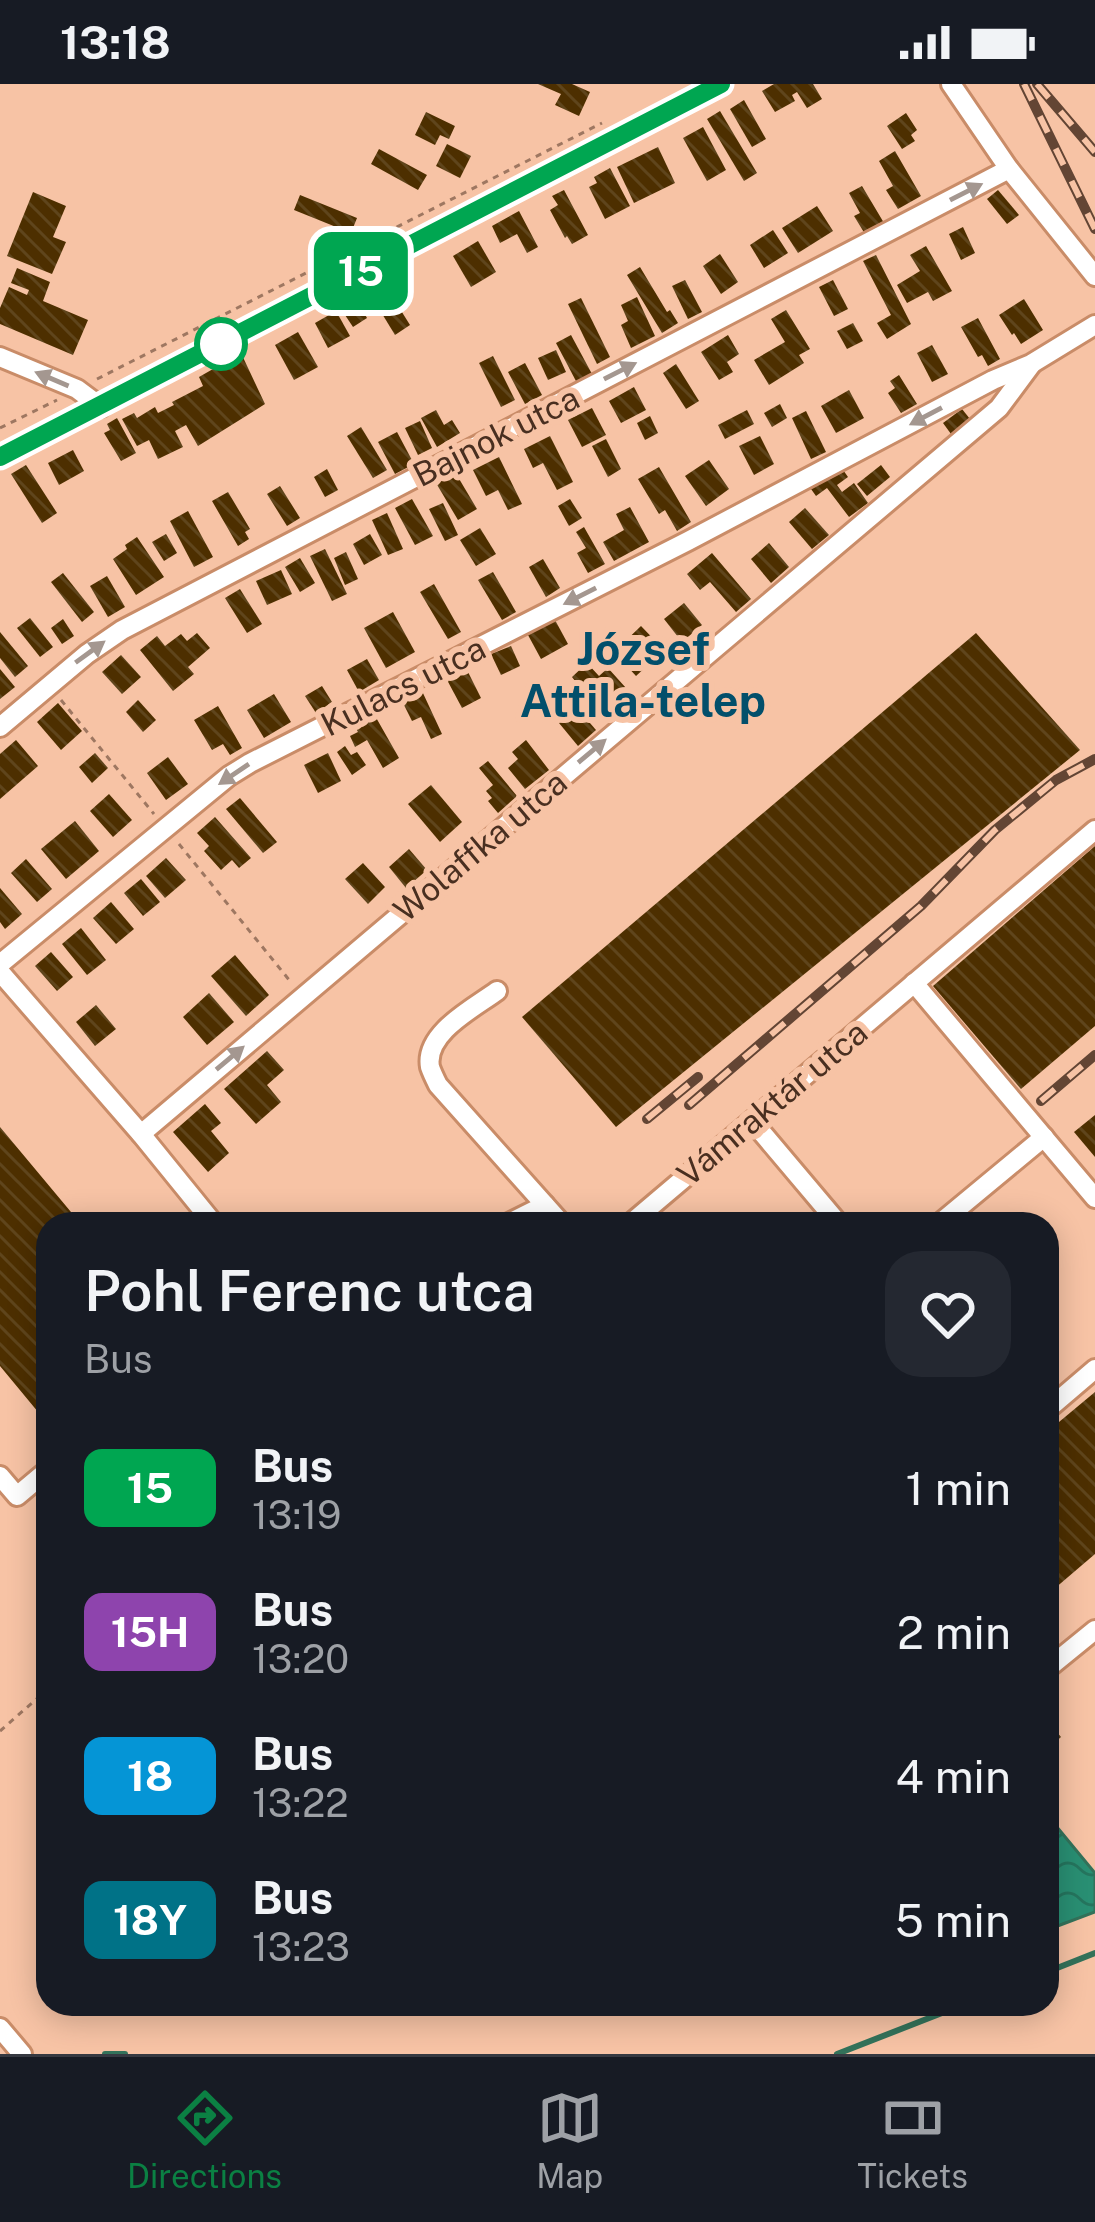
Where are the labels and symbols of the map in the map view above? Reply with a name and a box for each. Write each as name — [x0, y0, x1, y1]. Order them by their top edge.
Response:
one-way arrow — [948, 182, 983, 202]
line badge: 15 — [307, 232, 415, 310]
unlabelled marker — [196, 319, 246, 369]
one-way arrow — [602, 362, 637, 382]
one-way arrow — [34, 369, 70, 388]
street label: Bajnok utca — [407, 378, 585, 494]
one-way arrow — [909, 405, 944, 425]
one-way arrow — [563, 585, 598, 605]
district label: József Attila-telep — [520, 622, 766, 727]
street label: Kulacs utca — [315, 628, 491, 744]
one-way arrow — [74, 641, 106, 665]
one-way arrow — [577, 739, 607, 765]
one-way arrow — [217, 762, 250, 785]
street label: Wolaffka utca — [386, 763, 574, 929]
street label: Vámraktár utca — [670, 1013, 874, 1193]
one-way arrow — [215, 1046, 245, 1072]

